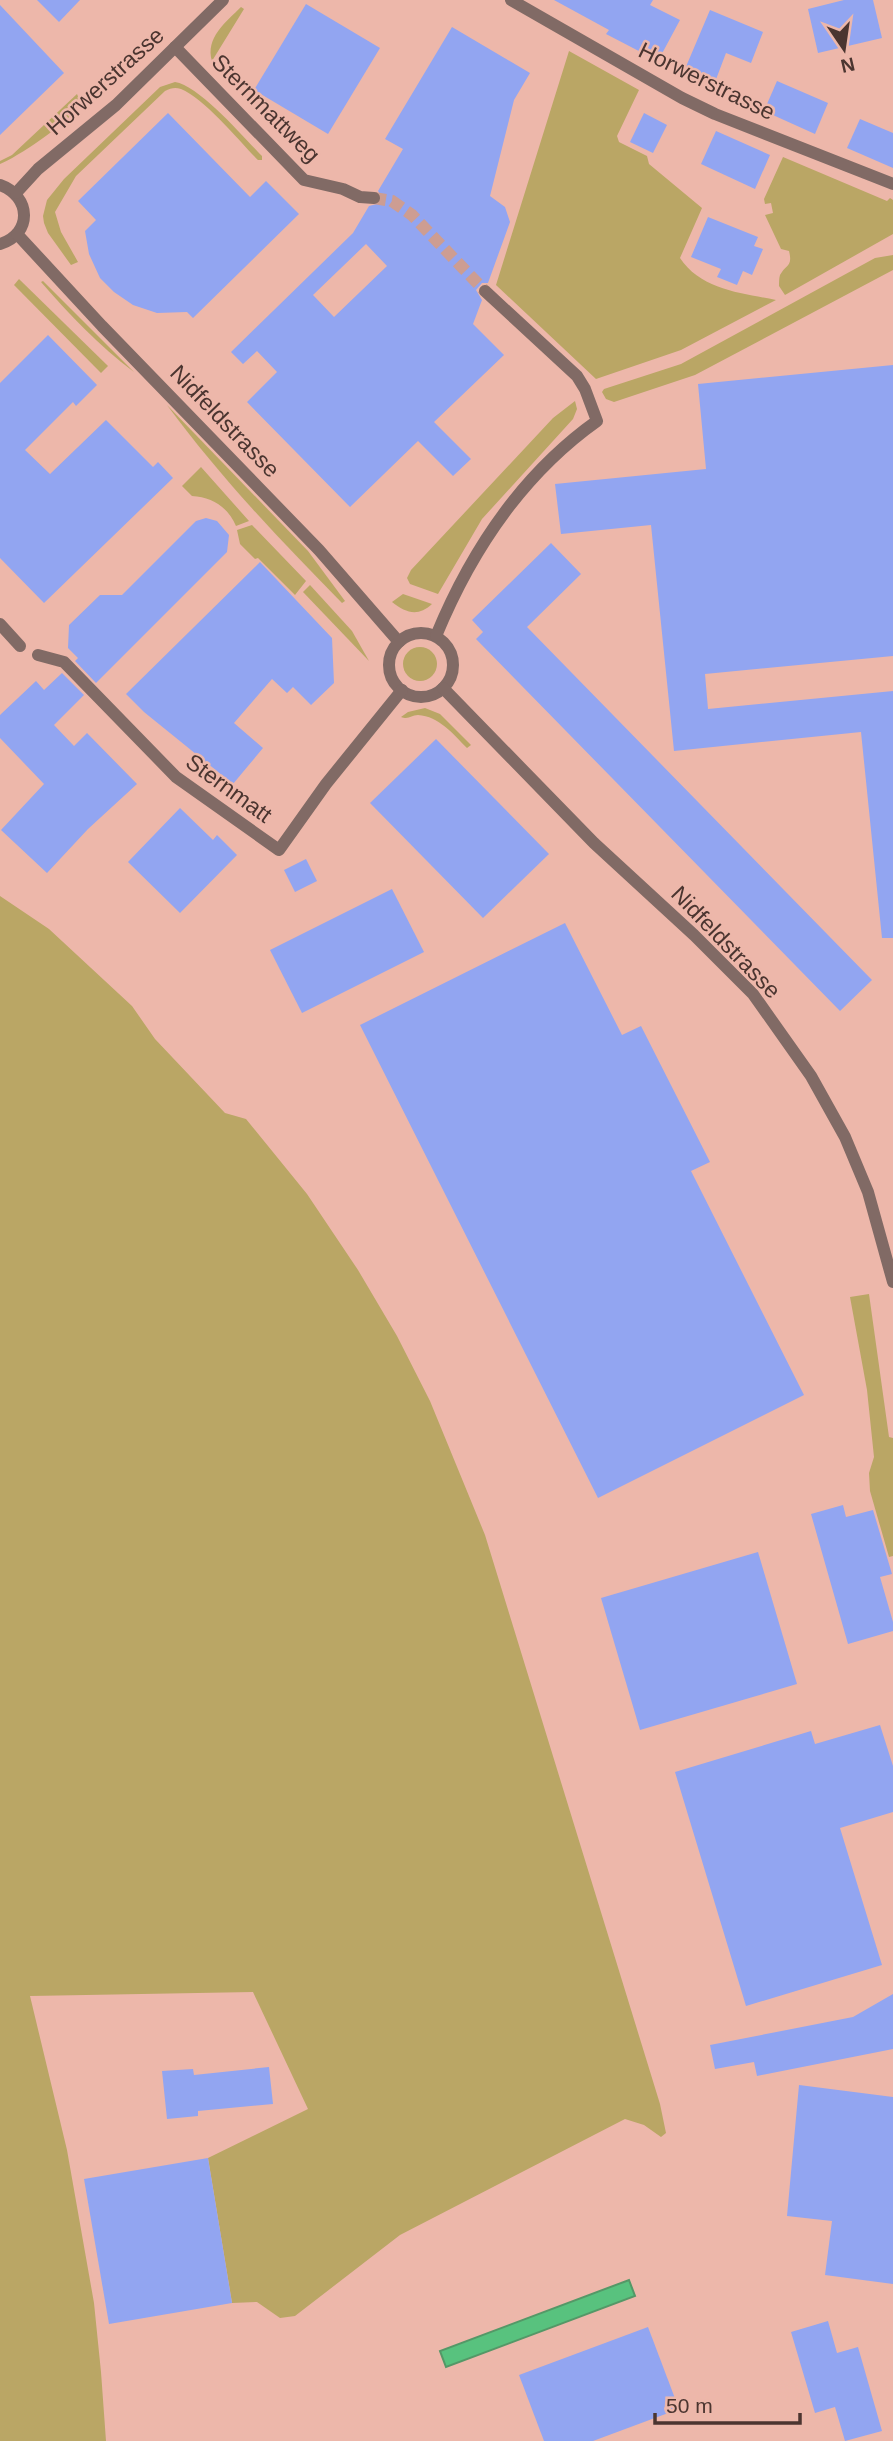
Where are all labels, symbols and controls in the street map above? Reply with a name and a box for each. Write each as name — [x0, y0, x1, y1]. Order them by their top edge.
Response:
north arrow — [809, 14, 879, 84]
street label: Horwerstrasse — [41, 22, 169, 140]
street label: Horwerstrasse — [635, 37, 779, 125]
street label: Sternmattweg — [207, 49, 325, 167]
text: N — [839, 53, 857, 77]
street label: Nidfeldstrasse — [165, 360, 285, 482]
street label: Sternmatt — [181, 748, 277, 828]
street label: Nidfeldstrasse — [666, 881, 786, 1003]
scale bar — [655, 2382, 800, 2426]
text: 50 m — [666, 2394, 713, 2417]

